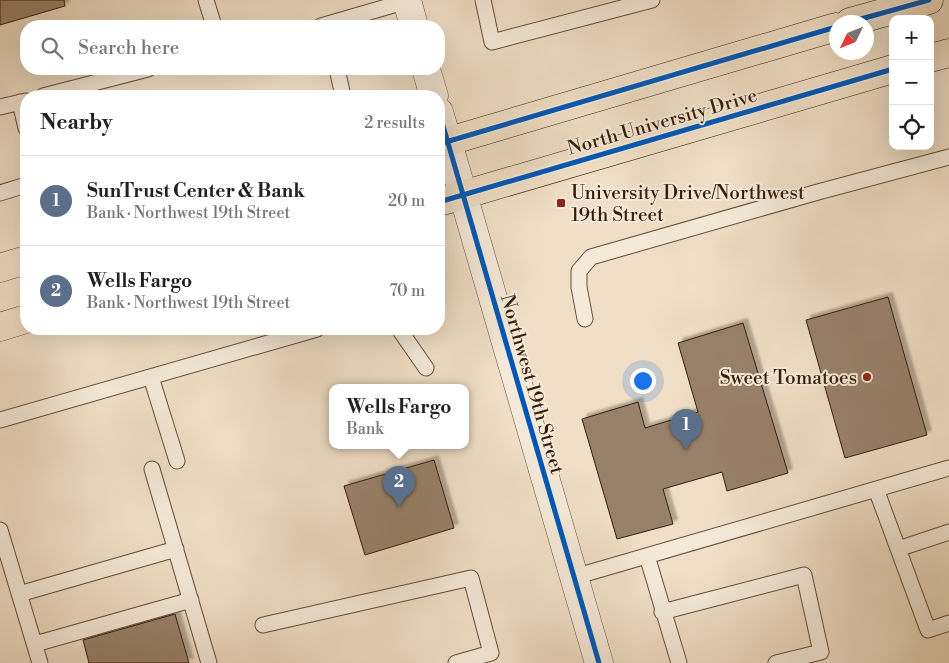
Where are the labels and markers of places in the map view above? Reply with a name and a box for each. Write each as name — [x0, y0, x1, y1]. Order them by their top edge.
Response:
place label: University Drive/Northwest 19th Street — [571, 181, 805, 227]
marker: University Drive/Northwest 19th Street — [555, 197, 567, 209]
place label: Sweet Tomatoes — [720, 366, 857, 390]
marker: Sweet Tomatoes — [861, 371, 873, 383]
pin: 1 — [670, 409, 702, 450]
pin: 2 — [383, 466, 415, 507]

